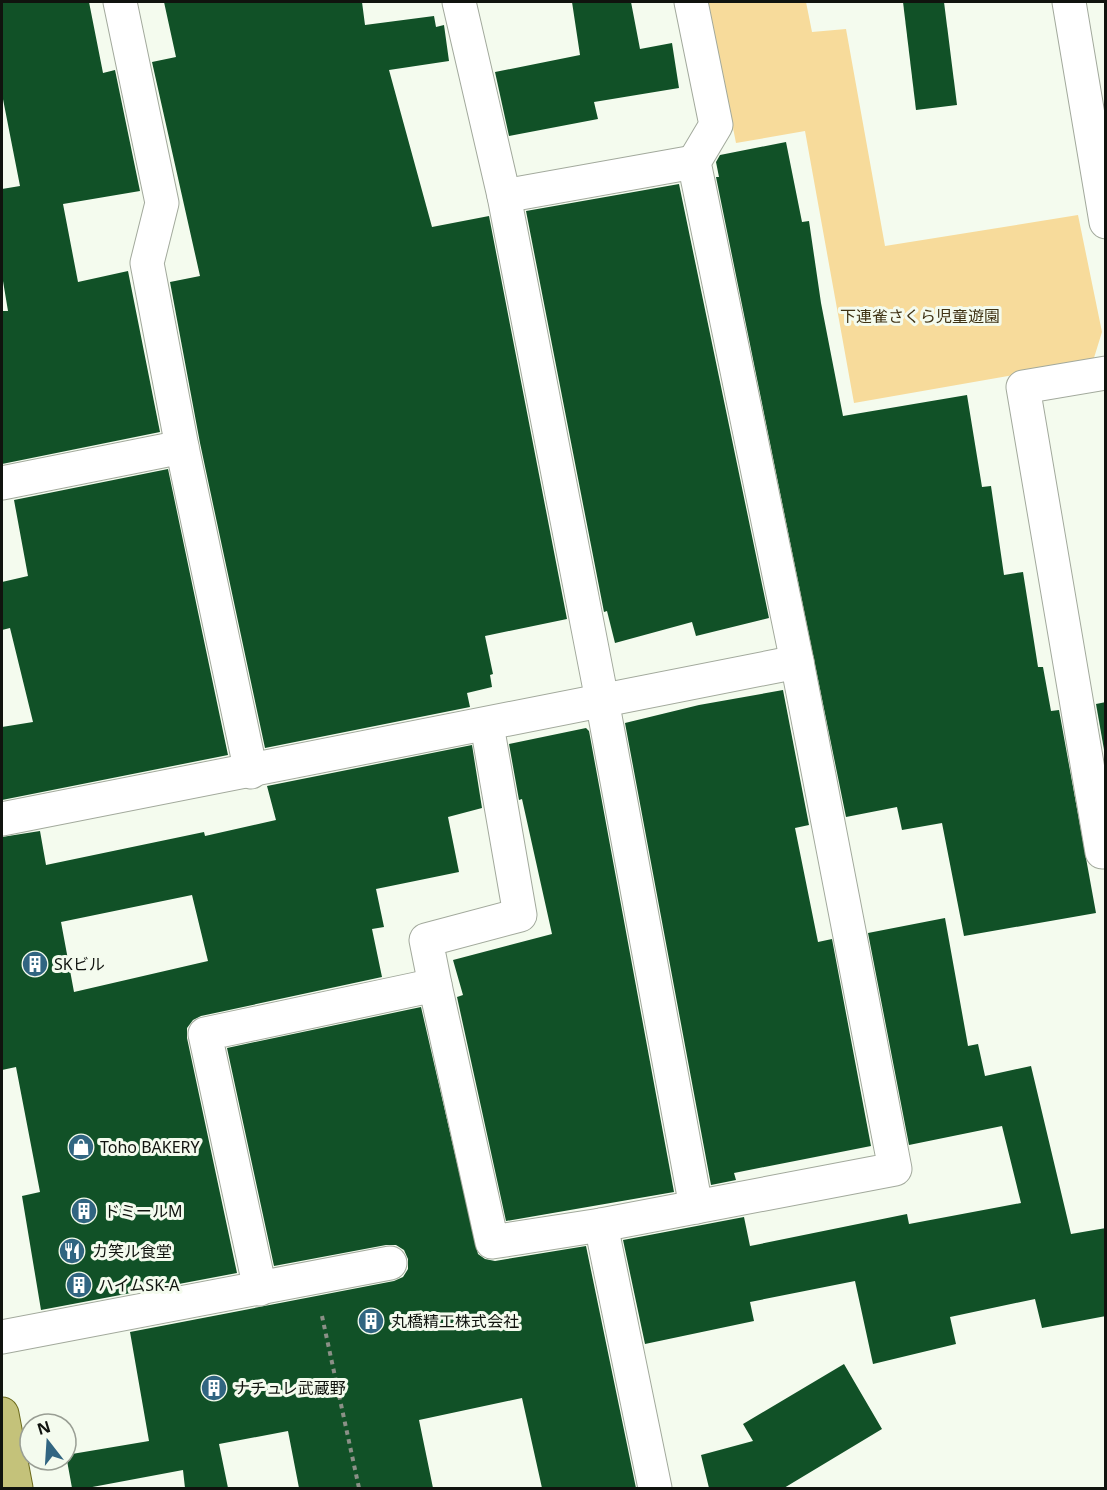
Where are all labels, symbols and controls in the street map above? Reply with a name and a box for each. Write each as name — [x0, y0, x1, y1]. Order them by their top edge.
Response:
park label: 下連雀さくら児童遊園 — [840, 305, 1000, 327]
building icon: SKビル — [20, 949, 50, 979]
place label: SKビル — [54, 953, 105, 975]
shop icon: Toho BAKERY — [66, 1132, 96, 1162]
place label: Toho BAKERY — [100, 1136, 201, 1158]
building icon: ドミールM — [69, 1196, 99, 1226]
place label: ドミールM — [104, 1200, 183, 1222]
restaurant icon: カ笑ル食堂 — [57, 1236, 87, 1266]
place label: カ笑ル食堂 — [92, 1240, 172, 1262]
building icon: ハイムSK-A — [64, 1270, 94, 1300]
place label: ハイムSK-A — [98, 1274, 180, 1296]
building icon: 丸橋精工株式会社 — [356, 1306, 386, 1336]
place label: 丸橋精工株式会社 — [391, 1310, 519, 1332]
building icon: ナチュレ武蔵野 — [199, 1373, 229, 1403]
place label: ナチュレ武蔵野 — [234, 1377, 346, 1399]
north arrow — [18, 1412, 78, 1472]
text: N — [34, 1415, 53, 1440]

